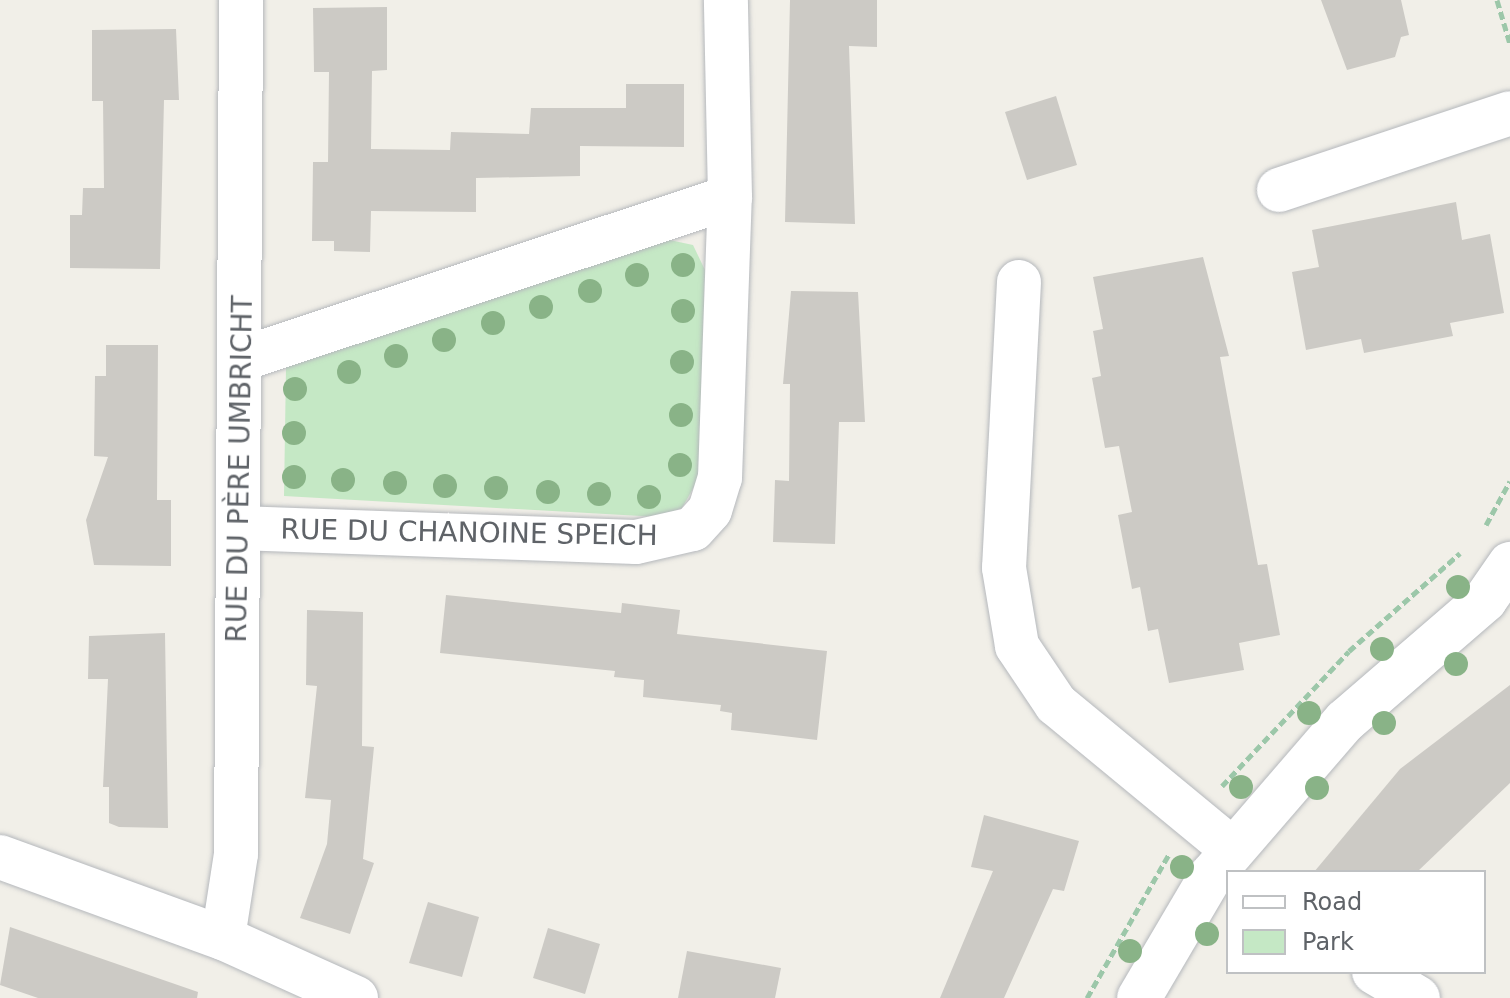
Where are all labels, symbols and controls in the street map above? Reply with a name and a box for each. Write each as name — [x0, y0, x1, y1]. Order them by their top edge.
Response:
street label: RUE DU PÈRE UMBRICHT — [220, 295, 260, 643]
street label: RUE DU CHANOINE SPEICH — [280, 513, 658, 553]
legend — [1226, 870, 1486, 974]
text: Road — [1302, 888, 1362, 916]
text: Park — [1302, 928, 1354, 956]

